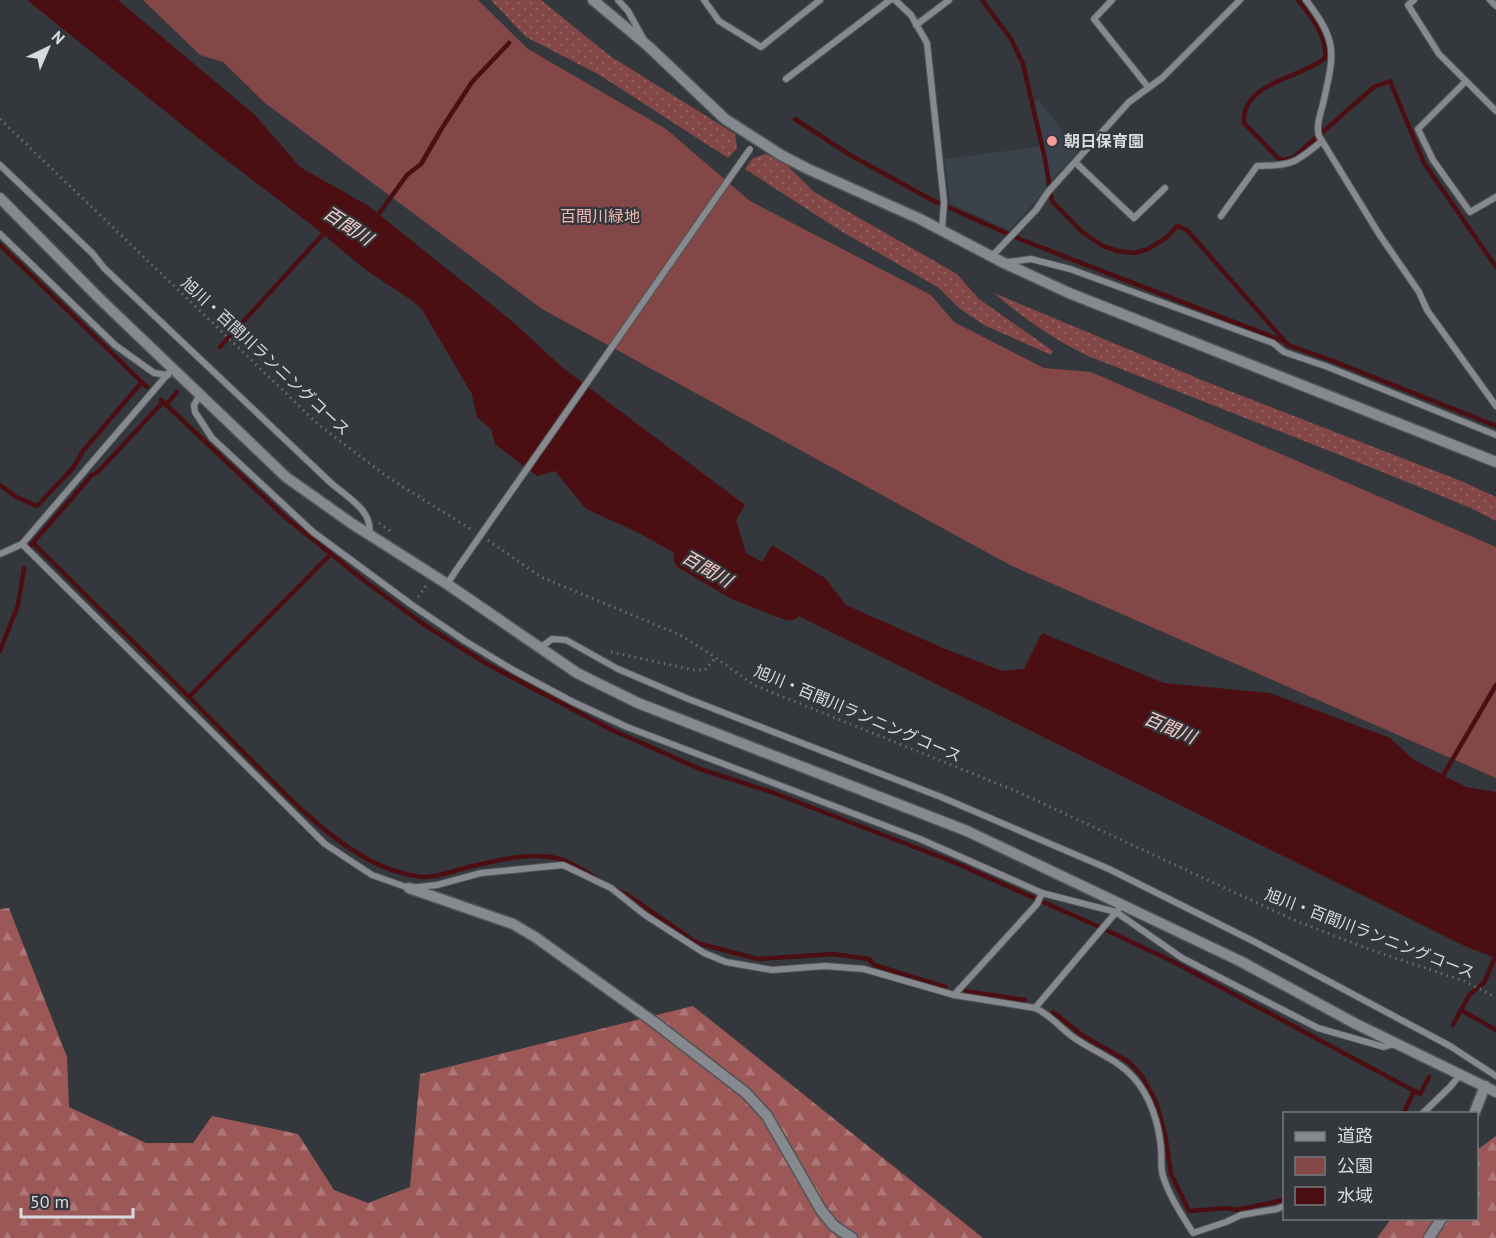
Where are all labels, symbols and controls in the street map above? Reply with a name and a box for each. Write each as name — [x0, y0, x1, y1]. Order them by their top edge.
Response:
north arrow — [18, 18, 78, 78]
text: N — [48, 26, 69, 48]
place label: 朝日保育園 — [1064, 131, 1144, 151]
marker: 朝日保育園 — [1045, 134, 1059, 148]
water label: 百間川 — [319, 201, 379, 251]
park label: 百間川緑地 — [560, 206, 640, 226]
street label: 旭川・百間川ランニングコース — [178, 273, 354, 439]
water label: 百間川 — [678, 545, 738, 593]
street label: 旭川・百間川ランニングコース — [751, 660, 965, 766]
water label: 百間川 — [1141, 706, 1201, 749]
street label: 旭川・百間川ランニングコース — [1262, 884, 1478, 982]
legend — [1283, 1112, 1478, 1220]
text: 道路 — [1337, 1124, 1373, 1147]
text: 公園 — [1337, 1154, 1373, 1177]
scale bar — [21, 1181, 134, 1219]
text: 水域 — [1337, 1184, 1373, 1207]
text: 50 m — [30, 1190, 69, 1213]

